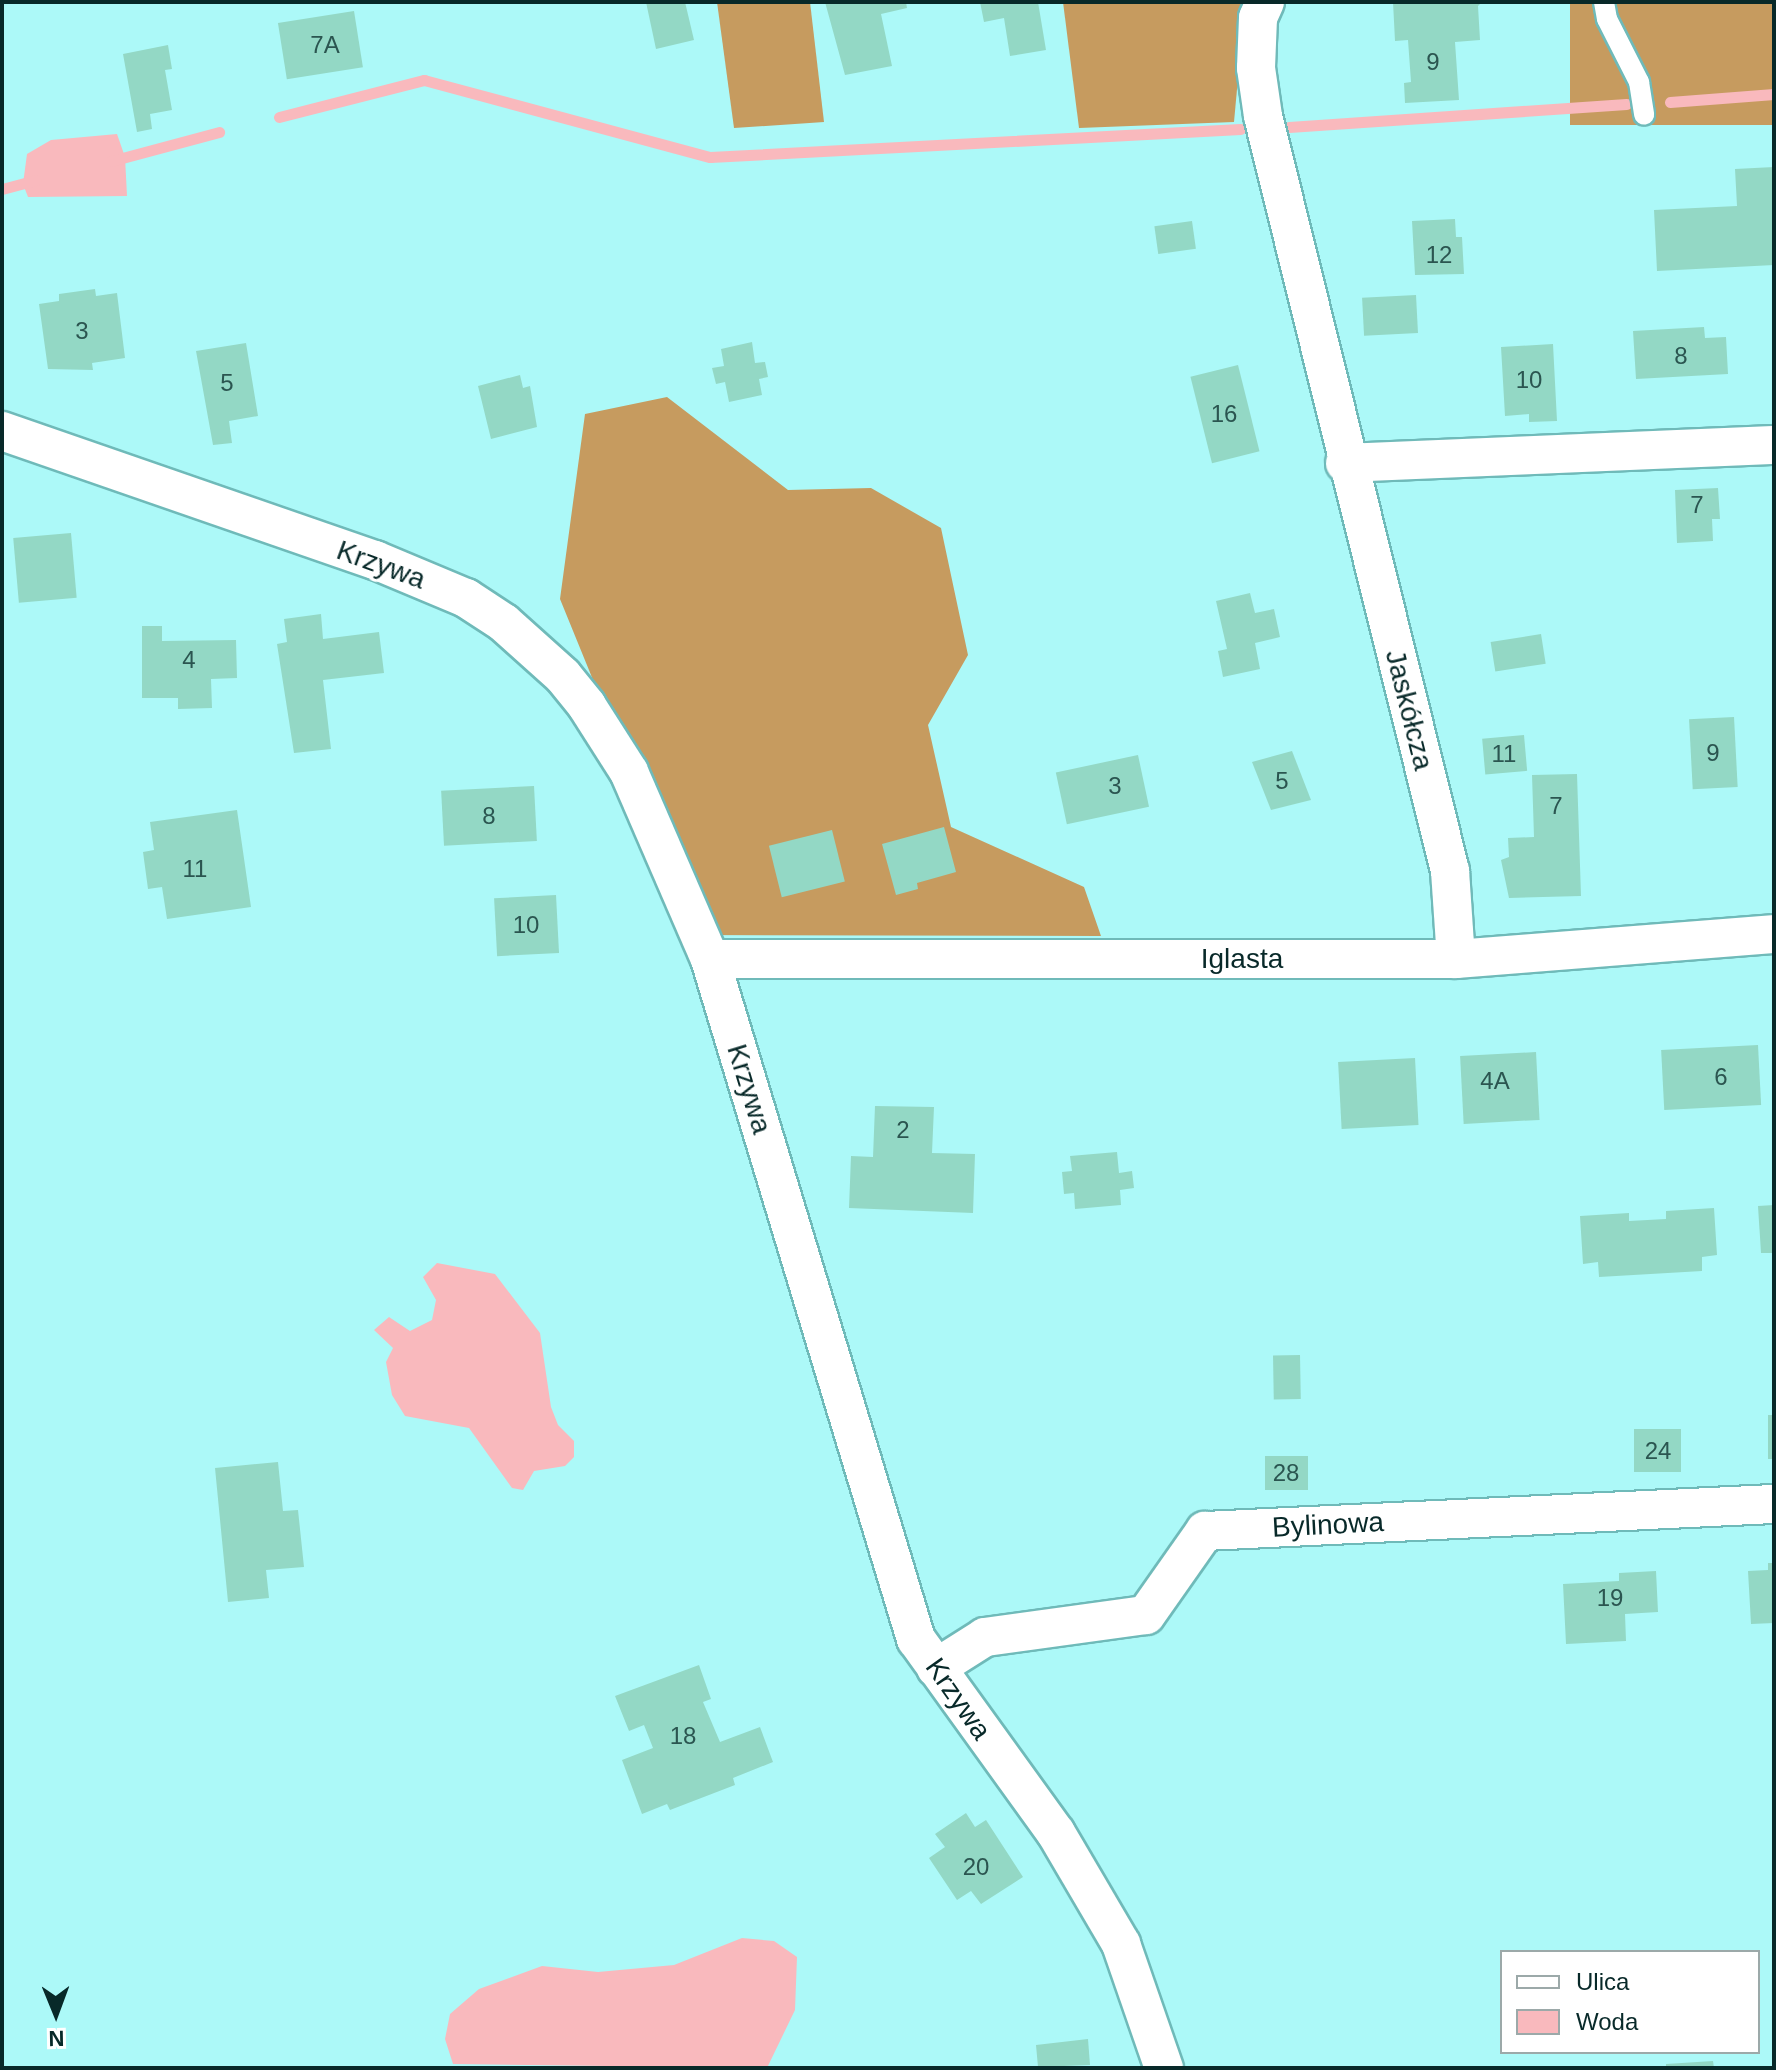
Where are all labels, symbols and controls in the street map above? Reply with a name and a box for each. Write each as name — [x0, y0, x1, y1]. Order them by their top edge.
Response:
house number: 7A — [310, 31, 340, 59]
house number: 9 — [1426, 48, 1440, 76]
house number: 12 — [1426, 241, 1452, 269]
house number: 3 — [75, 317, 89, 345]
house number: 8 — [1674, 342, 1688, 370]
house number: 10 — [1516, 366, 1542, 394]
house number: 5 — [220, 369, 234, 397]
house number: 16 — [1211, 400, 1237, 428]
house number: 7 — [1690, 491, 1704, 519]
street label: Krzywa — [332, 534, 430, 596]
house number: 4 — [182, 646, 196, 674]
street label: Jaskółcza — [1378, 646, 1440, 774]
house number: 9 — [1706, 739, 1720, 767]
house number: 11 — [1492, 740, 1516, 768]
house number: 5 — [1275, 767, 1289, 795]
house number: 3 — [1108, 772, 1122, 800]
house number: 7 — [1549, 792, 1563, 820]
house number: 8 — [482, 802, 496, 830]
house number: 11 — [183, 855, 207, 883]
house number: 10 — [513, 911, 539, 939]
street label: Iglasta — [1201, 942, 1283, 976]
street label: Krzywa — [720, 1040, 778, 1138]
house number: 6 — [1714, 1063, 1728, 1091]
house number: 4A — [1480, 1067, 1510, 1095]
house number: 2 — [896, 1116, 910, 1144]
house number: 24 — [1645, 1437, 1671, 1465]
house number: 28 — [1273, 1459, 1299, 1487]
street label: Bylinowa — [1271, 1505, 1385, 1545]
house number: 19 — [1597, 1584, 1623, 1612]
street label: Krzywa — [918, 1652, 998, 1746]
house number: 18 — [670, 1722, 696, 1750]
house number: 20 — [963, 1853, 989, 1881]
legend — [1500, 1950, 1760, 2054]
text: Ulica — [1576, 1968, 1629, 1995]
north arrow — [16, 1974, 96, 2054]
text: Woda — [1576, 2008, 1638, 2035]
text: N — [48, 2026, 65, 2051]

